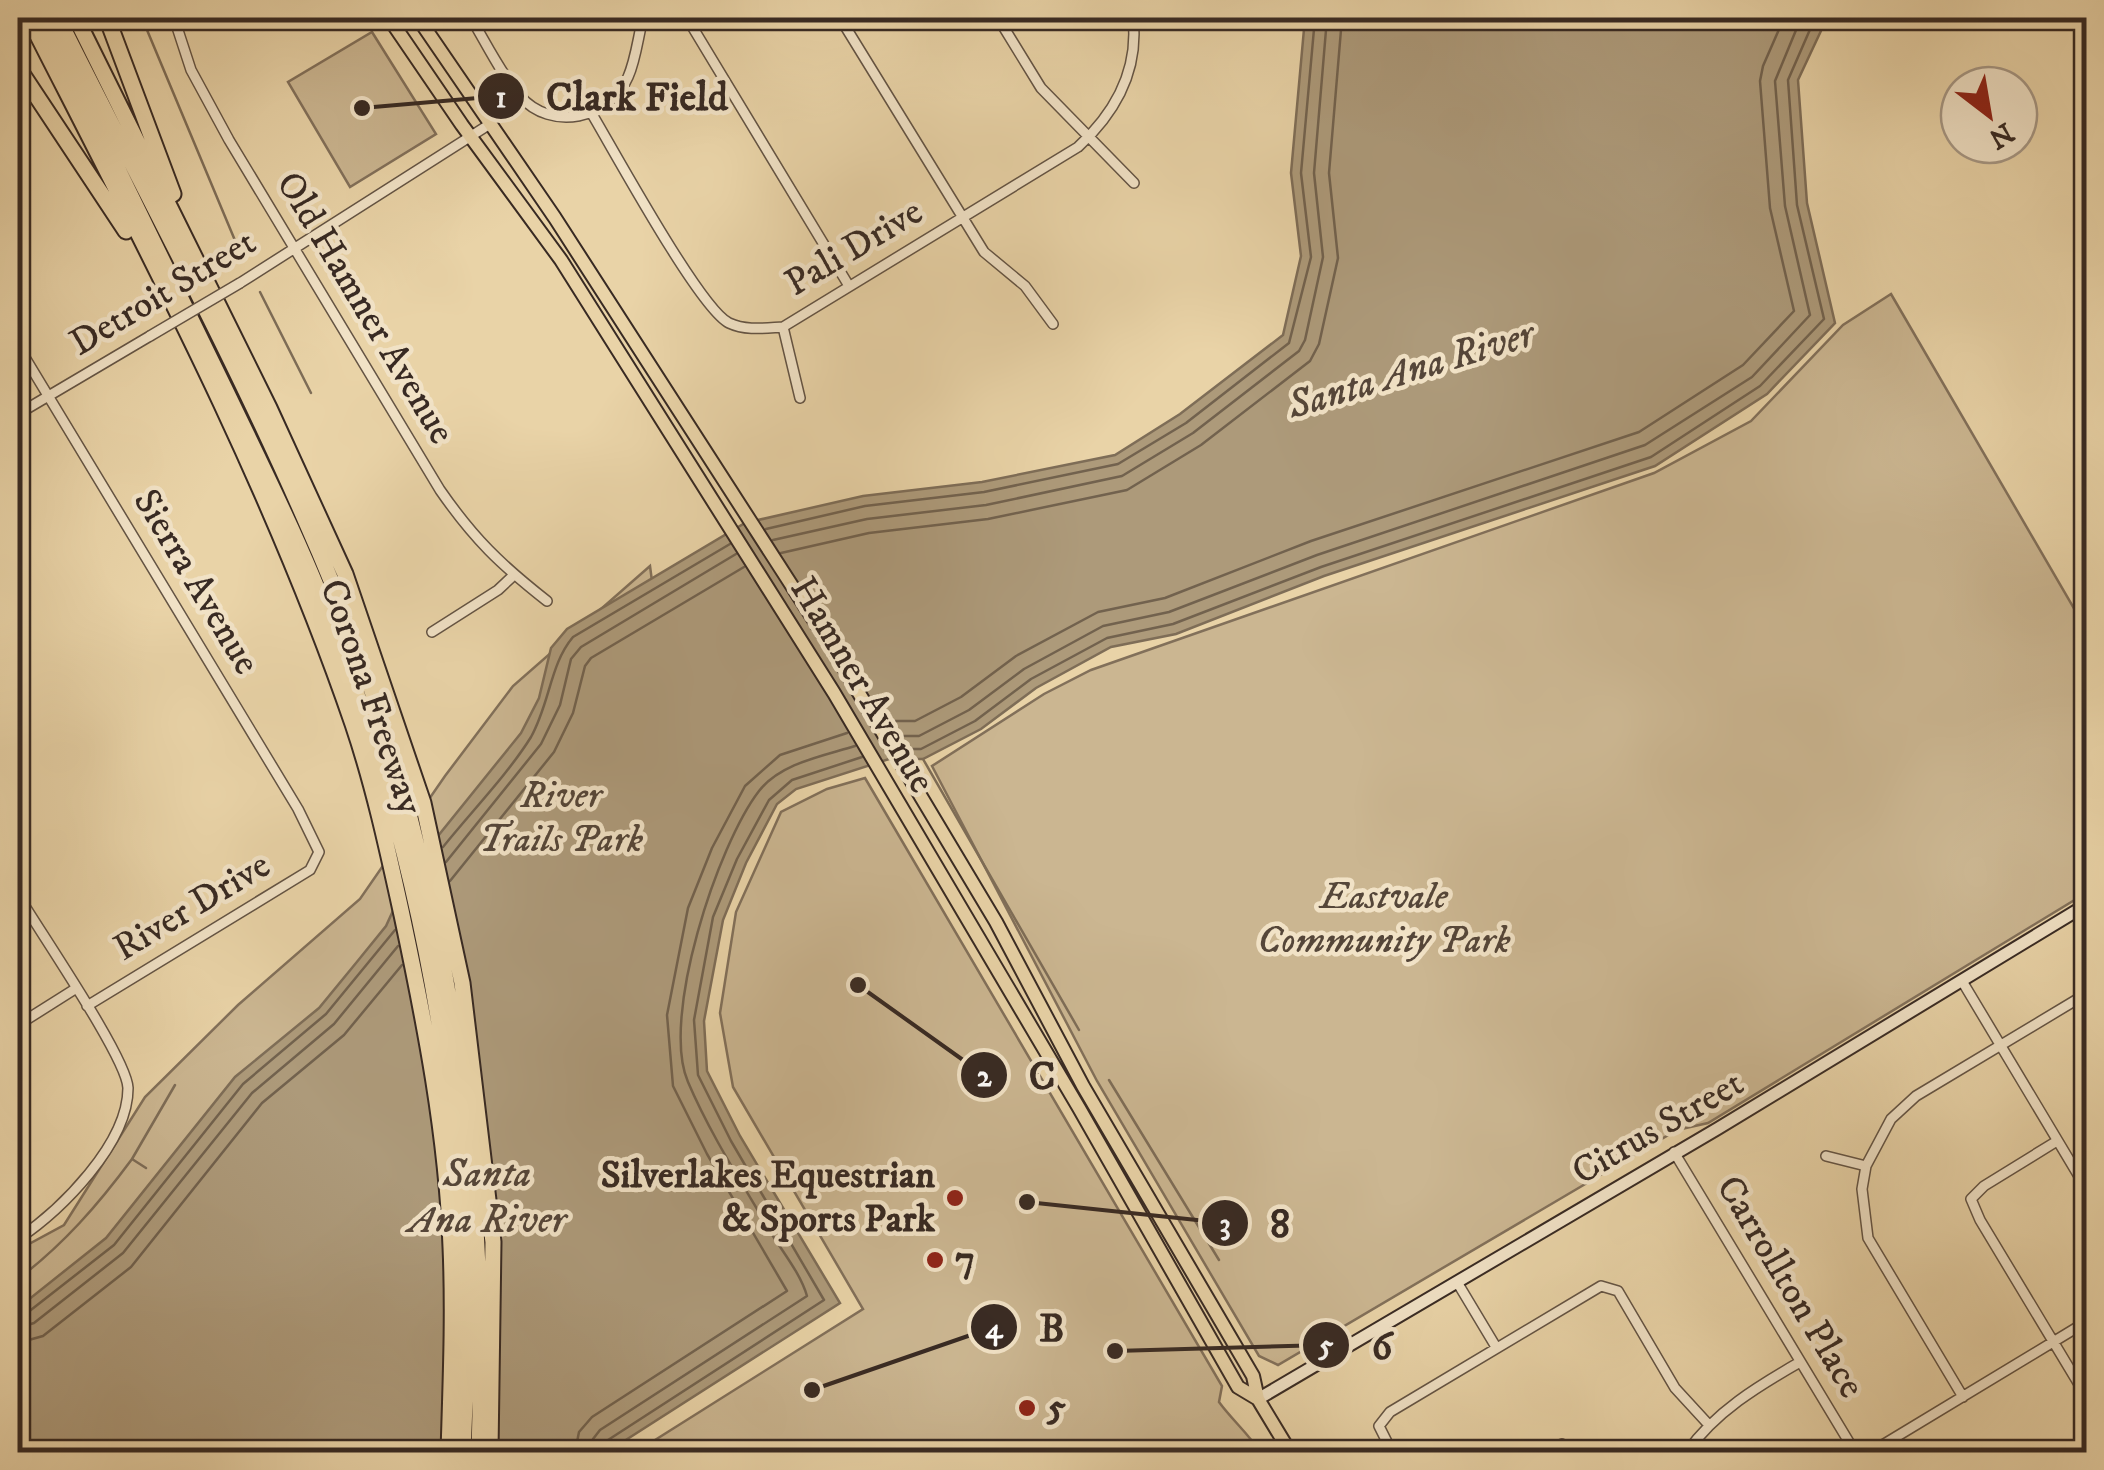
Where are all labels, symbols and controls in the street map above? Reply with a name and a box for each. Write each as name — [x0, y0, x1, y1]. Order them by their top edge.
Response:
callout: Clark Field — [476, 61, 748, 131]
north arrow — [1939, 65, 2039, 165]
text: Clark Field — [546, 74, 729, 124]
text: 1 — [495, 80, 507, 117]
text: N — [1982, 114, 2020, 156]
street label: Old Hamner Avenue — [265, 163, 465, 453]
street label: Pali Drive — [776, 188, 932, 308]
street label: Detroit Street — [61, 219, 265, 367]
water label: Santa Ana River — [1281, 309, 1543, 432]
street label: Sierra Avenue — [122, 481, 270, 683]
street label: Hamner Avenue — [779, 568, 945, 802]
street label: Corona Freeway — [308, 573, 434, 822]
park label: River Trails Park — [479, 772, 643, 864]
street label: River Drive — [105, 842, 279, 972]
park label: Eastvale Community Park — [1257, 873, 1511, 965]
callout: C — [959, 1040, 1076, 1110]
text: C — [1029, 1053, 1055, 1103]
text: 2 — [977, 1059, 992, 1096]
street label: Citrus Street — [1564, 1060, 1752, 1196]
water label: Santa Ana River — [404, 1150, 568, 1246]
place label: Silverlakes Equestrian & Sports Park — [601, 1152, 936, 1244]
street label: Carrollton Place — [1705, 1167, 1875, 1407]
marker: Silverlakes Equestrian & Sports Park — [944, 1187, 966, 1209]
callout: 8 — [1200, 1188, 1310, 1258]
text: 8 — [1270, 1201, 1290, 1251]
text: 3 — [1219, 1207, 1231, 1244]
place label: 7 — [955, 1236, 975, 1284]
marker: 7 — [924, 1249, 946, 1271]
callout: B — [969, 1292, 1084, 1362]
text: B — [1039, 1305, 1065, 1355]
callout: 6 — [1301, 1310, 1412, 1380]
text: 4 — [985, 1311, 1004, 1348]
text: 6 — [1372, 1323, 1395, 1373]
text: 5 — [1318, 1328, 1334, 1365]
place label: 5 — [1046, 1384, 1066, 1432]
marker: 5 — [1016, 1397, 1038, 1419]

